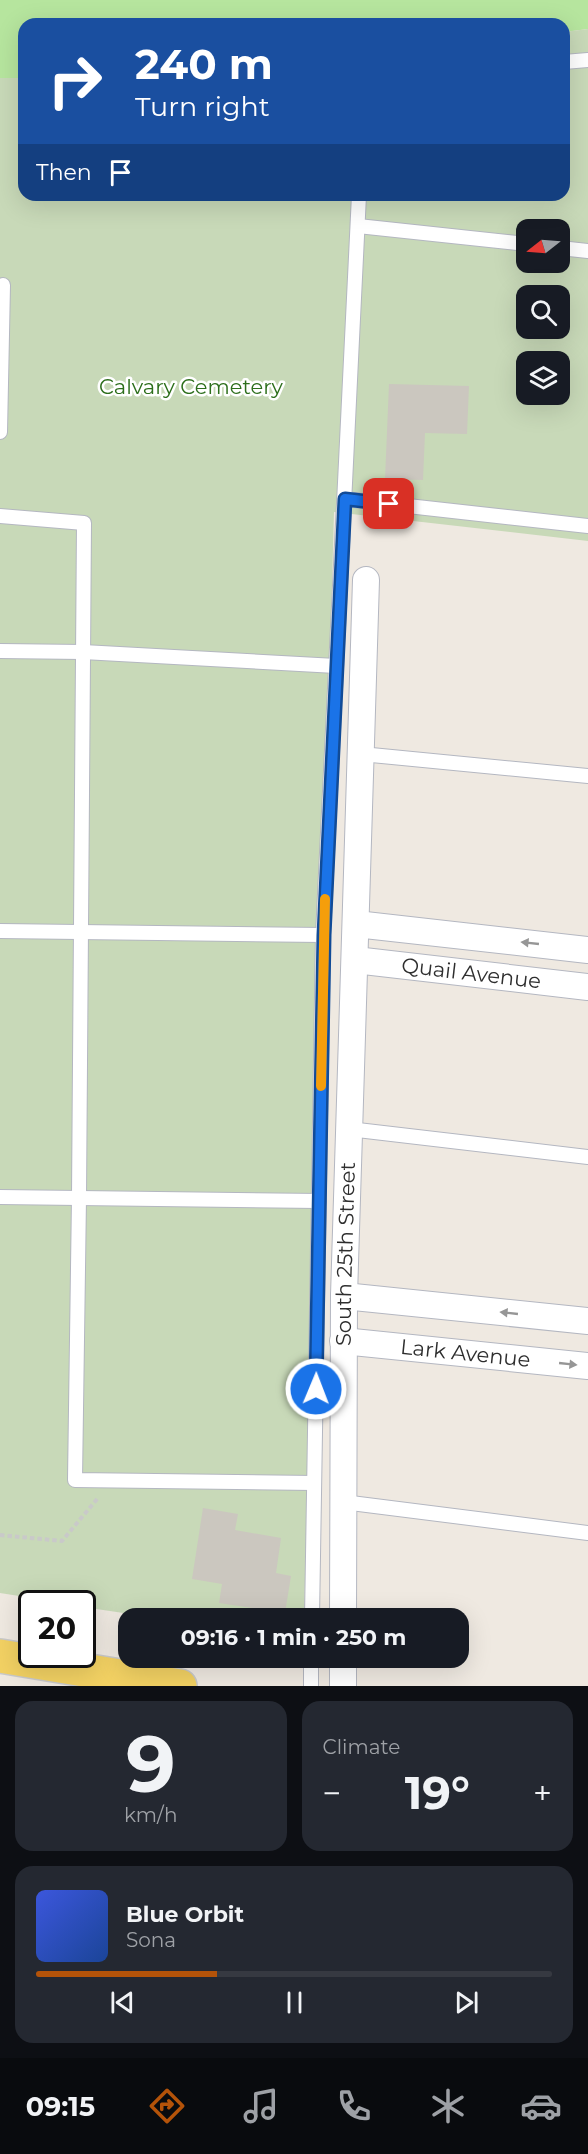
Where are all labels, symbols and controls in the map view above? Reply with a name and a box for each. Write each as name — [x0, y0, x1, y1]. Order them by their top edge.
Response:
text: 240 m — [135, 38, 273, 90]
icon: right — [36, 42, 114, 120]
text: Turn right — [135, 90, 270, 123]
icon: arrive — [104, 156, 137, 189]
text: Then — [36, 159, 92, 186]
north arrow — [516, 219, 570, 273]
map controls — [516, 219, 570, 405]
button: search — [516, 285, 570, 339]
button: layers — [516, 351, 570, 405]
park label: Calvary Cemetery — [99, 374, 284, 399]
pin — [363, 478, 414, 529]
icon: arrive — [372, 487, 405, 520]
one-way arrow — [520, 938, 539, 948]
street label: Quail Avenue — [400, 952, 542, 993]
street label: South 25th Street — [331, 1162, 360, 1346]
one-way arrow — [499, 1308, 518, 1318]
street label: Lark Avenue — [399, 1334, 532, 1372]
position arrow — [284, 1357, 348, 1421]
one-way arrow — [559, 1359, 578, 1369]
speed limit sign: 20 — [18, 1590, 96, 1668]
text: 09:16 · 1 min · 250 m — [181, 1624, 406, 1651]
text: 9 — [126, 1716, 176, 1812]
text: Climate — [323, 1735, 400, 1759]
text: 19° — [405, 1765, 470, 1820]
text: − — [323, 1773, 341, 1813]
text: + — [533, 1773, 552, 1813]
text: km/h — [124, 1803, 177, 1827]
text: Blue Orbit — [126, 1901, 244, 1928]
text: Sona — [126, 1928, 176, 1952]
icon: previous — [106, 1986, 139, 2019]
icon: pause — [278, 1986, 311, 2019]
icon: next — [450, 1986, 483, 2019]
icon: directions — [146, 2085, 188, 2127]
icon: music — [240, 2085, 282, 2127]
icon: phone — [333, 2085, 375, 2127]
icon: climate — [427, 2085, 469, 2127]
icon: car — [520, 2085, 562, 2127]
text: 09:15 — [26, 2090, 95, 2123]

